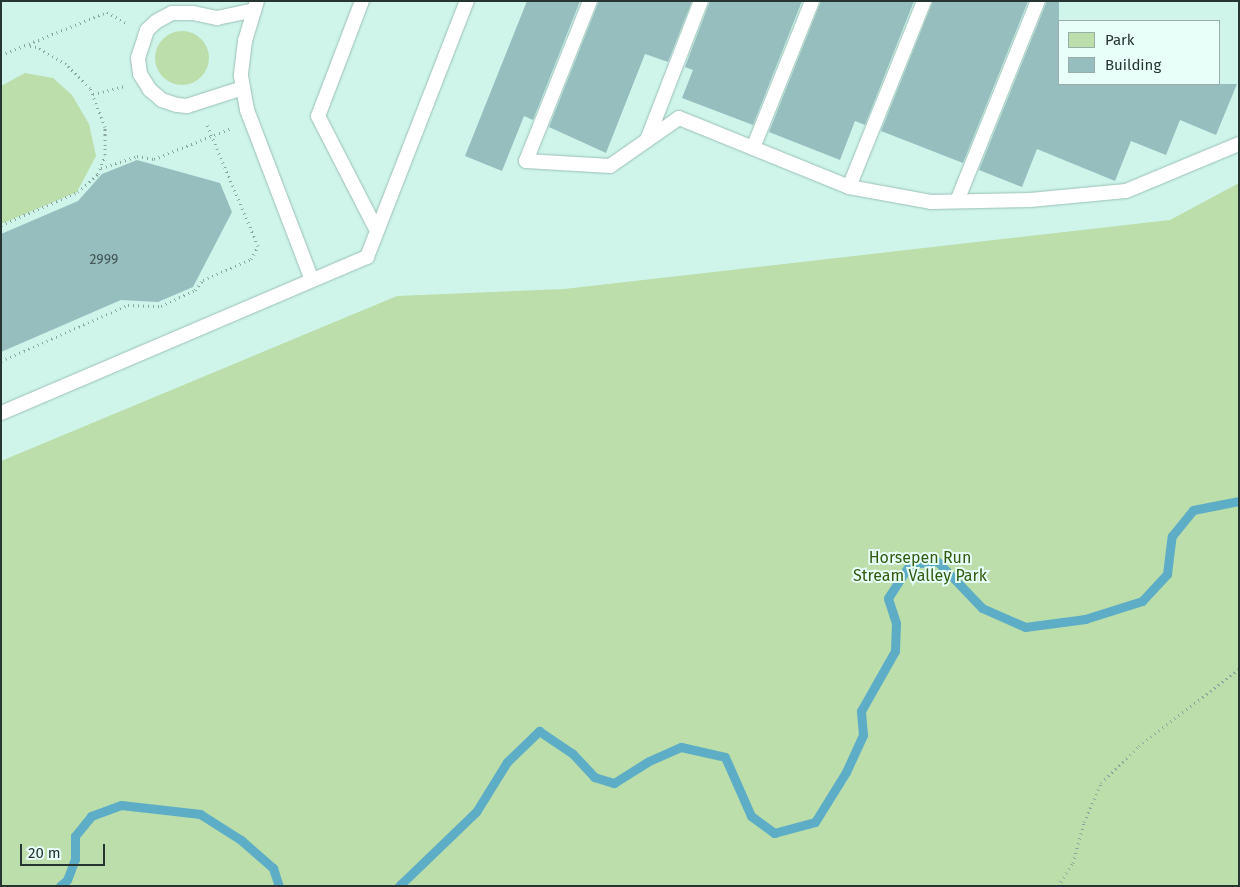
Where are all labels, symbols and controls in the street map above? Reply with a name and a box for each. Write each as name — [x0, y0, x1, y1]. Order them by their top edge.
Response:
legend — [1058, 20, 1220, 85]
text: Park — [1105, 31, 1135, 49]
text: Building — [1105, 56, 1161, 74]
house number: 2999 — [90, 252, 118, 268]
park label: Horsepen Run Stream Valley Park — [853, 548, 987, 586]
scale bar — [22, 834, 108, 866]
text: 20 m — [28, 844, 61, 862]

